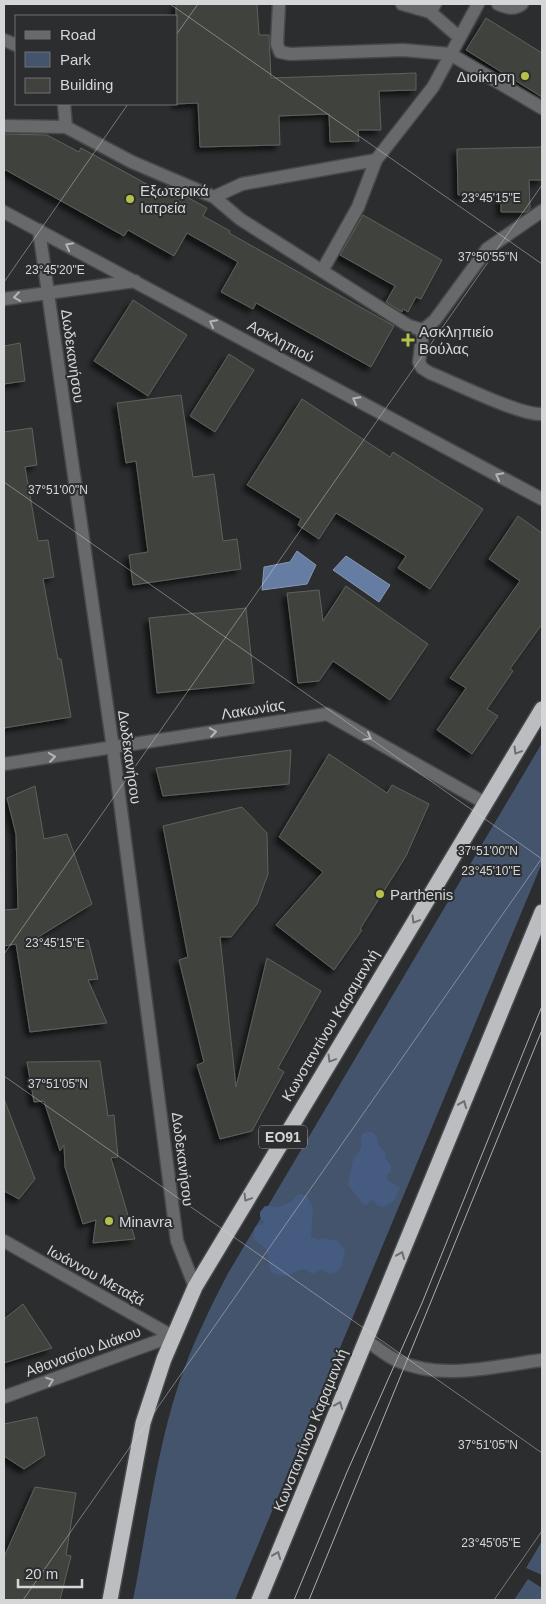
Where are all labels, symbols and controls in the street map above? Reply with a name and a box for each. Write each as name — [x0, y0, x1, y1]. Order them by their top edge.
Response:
legend — [15, 15, 178, 105]
text: Road — [60, 26, 96, 43]
text: Park — [60, 51, 91, 68]
place label: Διοίκηση — [457, 68, 515, 85]
marker: Διοίκηση — [519, 70, 531, 82]
text: Building — [60, 76, 113, 93]
place label: Εξωτερικά Ιατρεία — [140, 182, 209, 216]
text: 23°45'15"E — [461, 191, 521, 205]
marker: Εξωτερικά Ιατρεία — [124, 193, 136, 205]
one-way arrow — [66, 243, 75, 253]
text: 37°50'55"N — [458, 250, 518, 264]
text: 23°45'20"E — [25, 263, 85, 277]
one-way arrow — [13, 291, 21, 302]
street label: Δωδεκανήσου — [58, 308, 88, 404]
street label: Ασκληπιού — [245, 316, 317, 366]
one-way arrow — [209, 319, 218, 329]
place label: Ασκληπιείο Βούλας — [419, 323, 494, 357]
marker: Ασκληπιείο Βούλας — [401, 333, 415, 347]
one-way arrow — [352, 396, 361, 406]
one-way arrow — [496, 472, 505, 482]
text: 37°51'00"N — [28, 483, 88, 497]
street label: Λακωνίας — [220, 696, 286, 722]
street label: Δωδεκανήσου — [115, 709, 145, 805]
one-way arrow — [208, 728, 217, 738]
one-way arrow — [362, 730, 371, 740]
one-way arrow — [513, 745, 523, 754]
one-way arrow — [48, 753, 56, 763]
text: 37°51'00"N — [458, 844, 518, 858]
text: 23°45'10"E — [461, 864, 521, 878]
place label: Parthenis — [390, 886, 453, 903]
marker: Parthenis — [374, 888, 386, 900]
one-way arrow — [411, 914, 421, 923]
text: 23°45'15"E — [25, 936, 85, 950]
street label: Κωνσταντίνου Καραμανλή — [278, 946, 382, 1104]
one-way arrow — [327, 1053, 337, 1062]
text: 37°51'05"N — [28, 1077, 88, 1091]
one-way arrow — [456, 1100, 467, 1109]
street label: Δωδεκανήσου — [169, 1111, 197, 1207]
road number: ΕΟ91 — [259, 1126, 307, 1148]
one-way arrow — [243, 1193, 253, 1202]
place label: Minavra — [119, 1213, 173, 1230]
marker: Minavra — [103, 1215, 115, 1227]
street label: Ιωάννου Μεταξά — [44, 1241, 148, 1309]
one-way arrow — [395, 1251, 405, 1259]
street label: Αθανασίου Διάκου — [23, 1322, 143, 1380]
street label: Κωνσταντίνου Καραμανλή — [270, 1346, 350, 1514]
one-way arrow — [45, 1377, 53, 1387]
one-way arrow — [333, 1401, 343, 1410]
text: 37°51'05"N — [458, 1438, 518, 1452]
text: 23°45'05"E — [461, 1536, 521, 1550]
one-way arrow — [271, 1551, 282, 1560]
scale bar — [18, 1556, 81, 1588]
text: 20 m — [25, 1565, 58, 1582]

